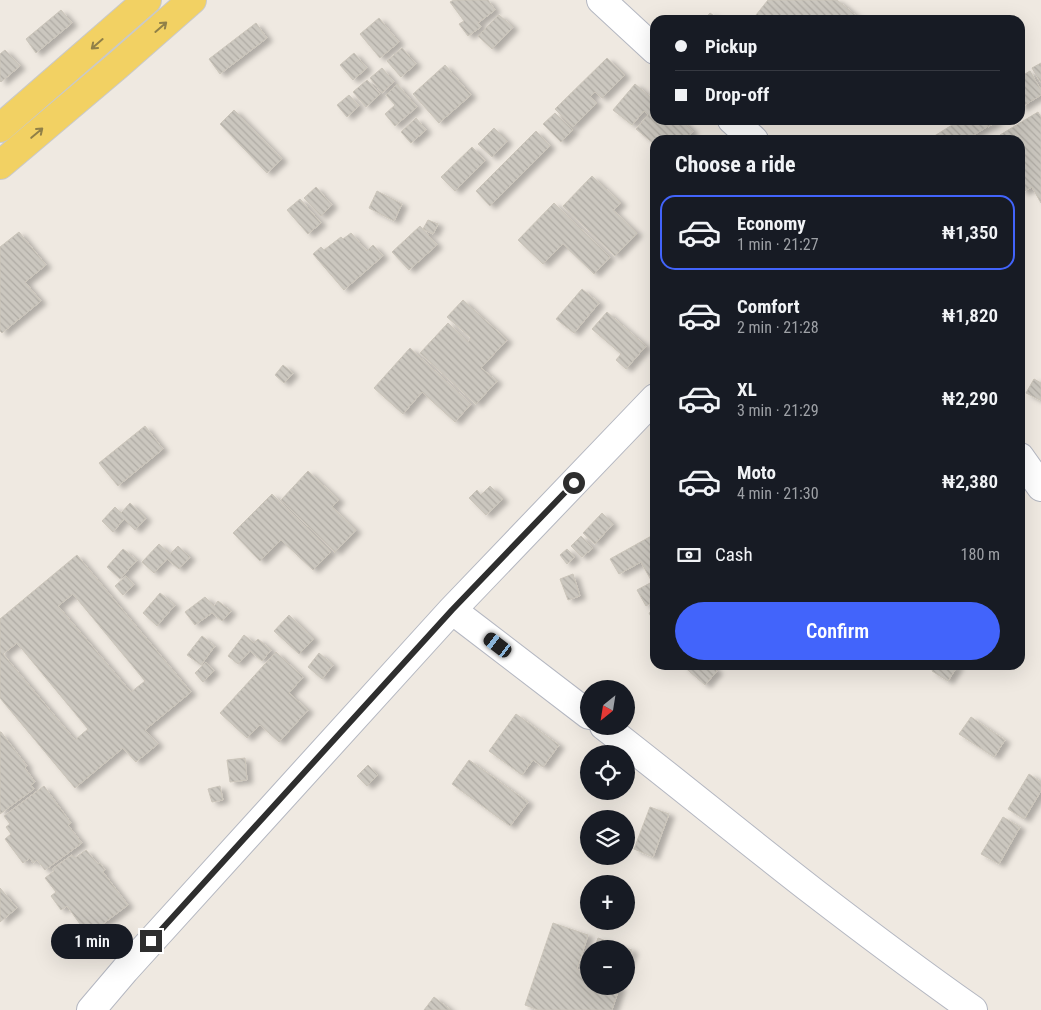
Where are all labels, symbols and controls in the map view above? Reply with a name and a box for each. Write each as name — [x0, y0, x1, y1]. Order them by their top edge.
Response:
one-way arrow — [154, 22, 167, 33]
text: Pickup — [705, 35, 757, 58]
one-way arrow — [91, 39, 104, 50]
text: Drop-off — [705, 83, 769, 106]
one-way arrow — [31, 127, 44, 139]
text: Choose a ride — [675, 152, 796, 177]
icon: car — [677, 210, 722, 255]
text: Economy — [737, 212, 806, 235]
text: ₦1,350 — [942, 221, 998, 244]
text: 1 min · 21:27 — [737, 235, 819, 254]
icon: car — [677, 293, 722, 338]
text: Comfort — [737, 295, 800, 318]
text: ₦1,820 — [942, 304, 998, 327]
text: 2 min · 21:28 — [737, 318, 819, 337]
icon: car — [677, 376, 722, 421]
text: XL — [737, 378, 757, 401]
text: ₦2,290 — [942, 387, 998, 410]
text: 3 min · 21:29 — [737, 401, 819, 420]
icon: car — [677, 459, 722, 504]
text: Moto — [737, 461, 776, 484]
text: ₦2,380 — [942, 470, 998, 493]
route start — [563, 472, 585, 494]
text: 4 min · 21:30 — [737, 484, 819, 503]
icon: cash — [675, 541, 703, 569]
text: Cash — [715, 543, 753, 566]
text: 180 m — [961, 545, 1000, 564]
button: Confirm — [675, 602, 1000, 660]
car — [481, 630, 514, 660]
north arrow — [580, 680, 635, 735]
map controls — [580, 680, 635, 995]
button: locate — [580, 745, 635, 800]
button: layers — [580, 810, 635, 865]
button: + — [580, 875, 635, 930]
callout: 1 min — [51, 924, 134, 958]
route end — [140, 930, 162, 952]
text: 1 min — [74, 932, 110, 951]
button: − — [580, 940, 635, 995]

